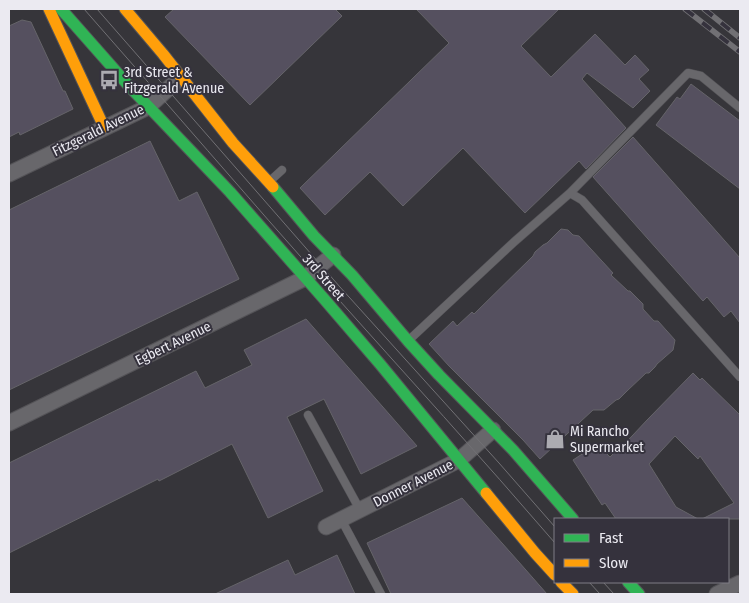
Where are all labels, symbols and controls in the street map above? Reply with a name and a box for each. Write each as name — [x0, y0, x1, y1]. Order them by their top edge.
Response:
place label: 3rd Street & Fitzgerald Avenue — [124, 64, 224, 97]
bus stop icon: 3rd Street & Fitzgerald Avenue — [98, 69, 120, 91]
street label: Fitzgerald Avenue — [49, 101, 147, 160]
street label: 3rd Street — [299, 251, 349, 304]
street label: Egbert Avenue — [133, 318, 214, 369]
place label: Mi Rancho Supermarket — [570, 423, 644, 456]
shop icon: Mi Rancho Supermarket — [544, 428, 566, 450]
street label: Donner Avenue — [370, 456, 456, 511]
legend — [554, 518, 729, 583]
text: Fast — [599, 529, 623, 547]
text: Slow — [599, 554, 628, 572]

